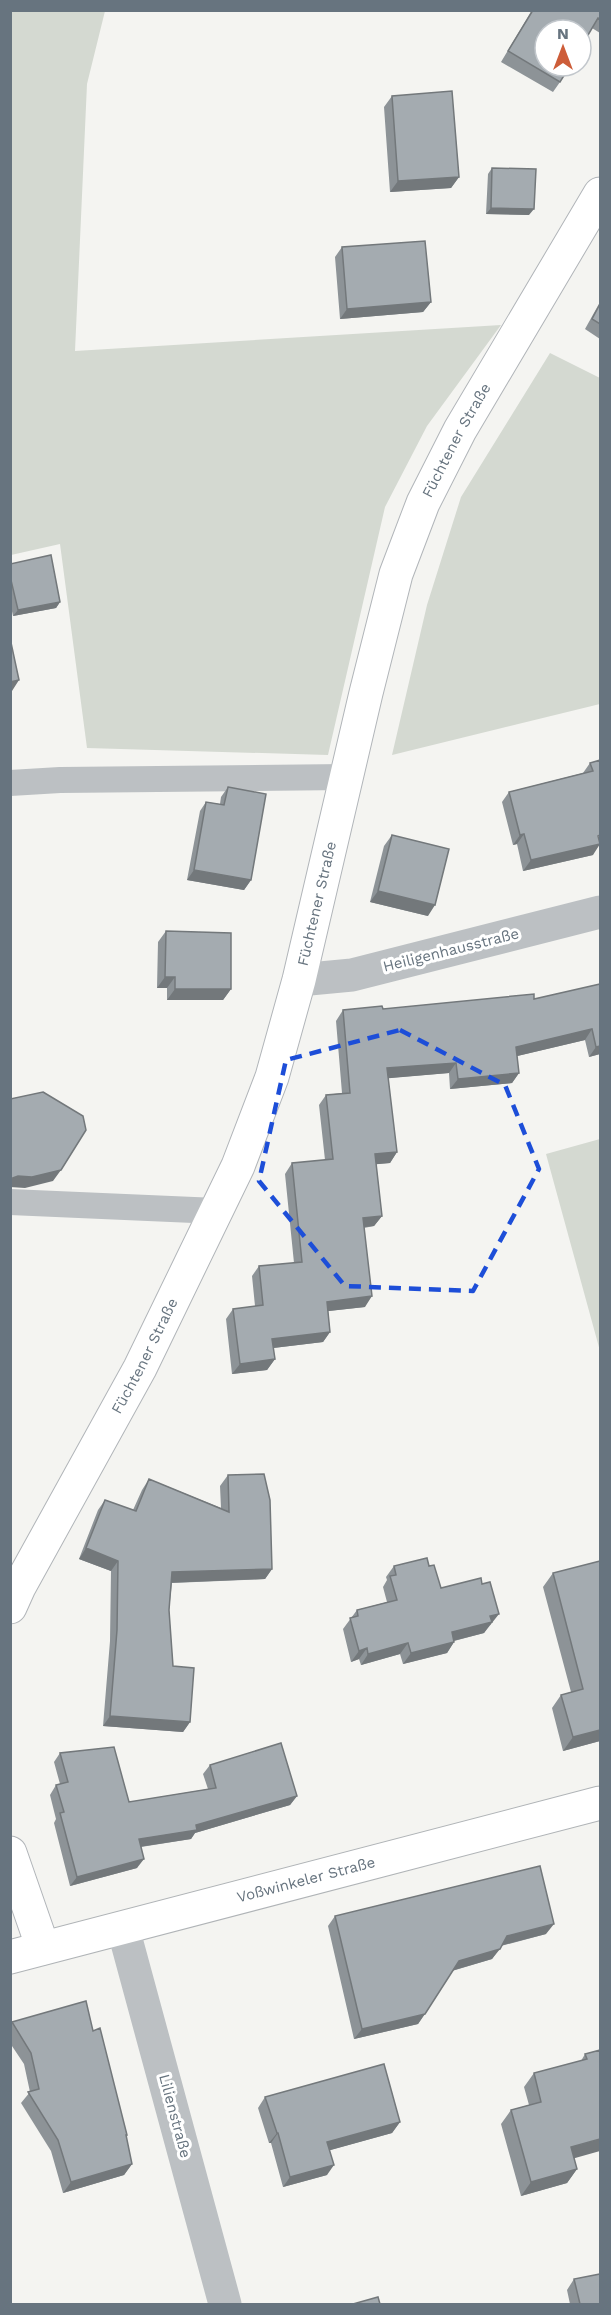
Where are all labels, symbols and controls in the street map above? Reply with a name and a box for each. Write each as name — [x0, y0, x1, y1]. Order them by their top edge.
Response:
north arrow — [533, 18, 593, 78]
text: N — [557, 24, 569, 43]
street label: Füchtener Straße — [418, 380, 495, 501]
street label: Füchtener Straße — [294, 840, 340, 968]
street label: Heiligenhausstraße — [381, 924, 521, 976]
street label: Füchtener Straße — [108, 1295, 182, 1417]
street label: Voßwinkeler Straße — [235, 1853, 377, 1906]
street label: Lilienstraße — [155, 2072, 195, 2160]

